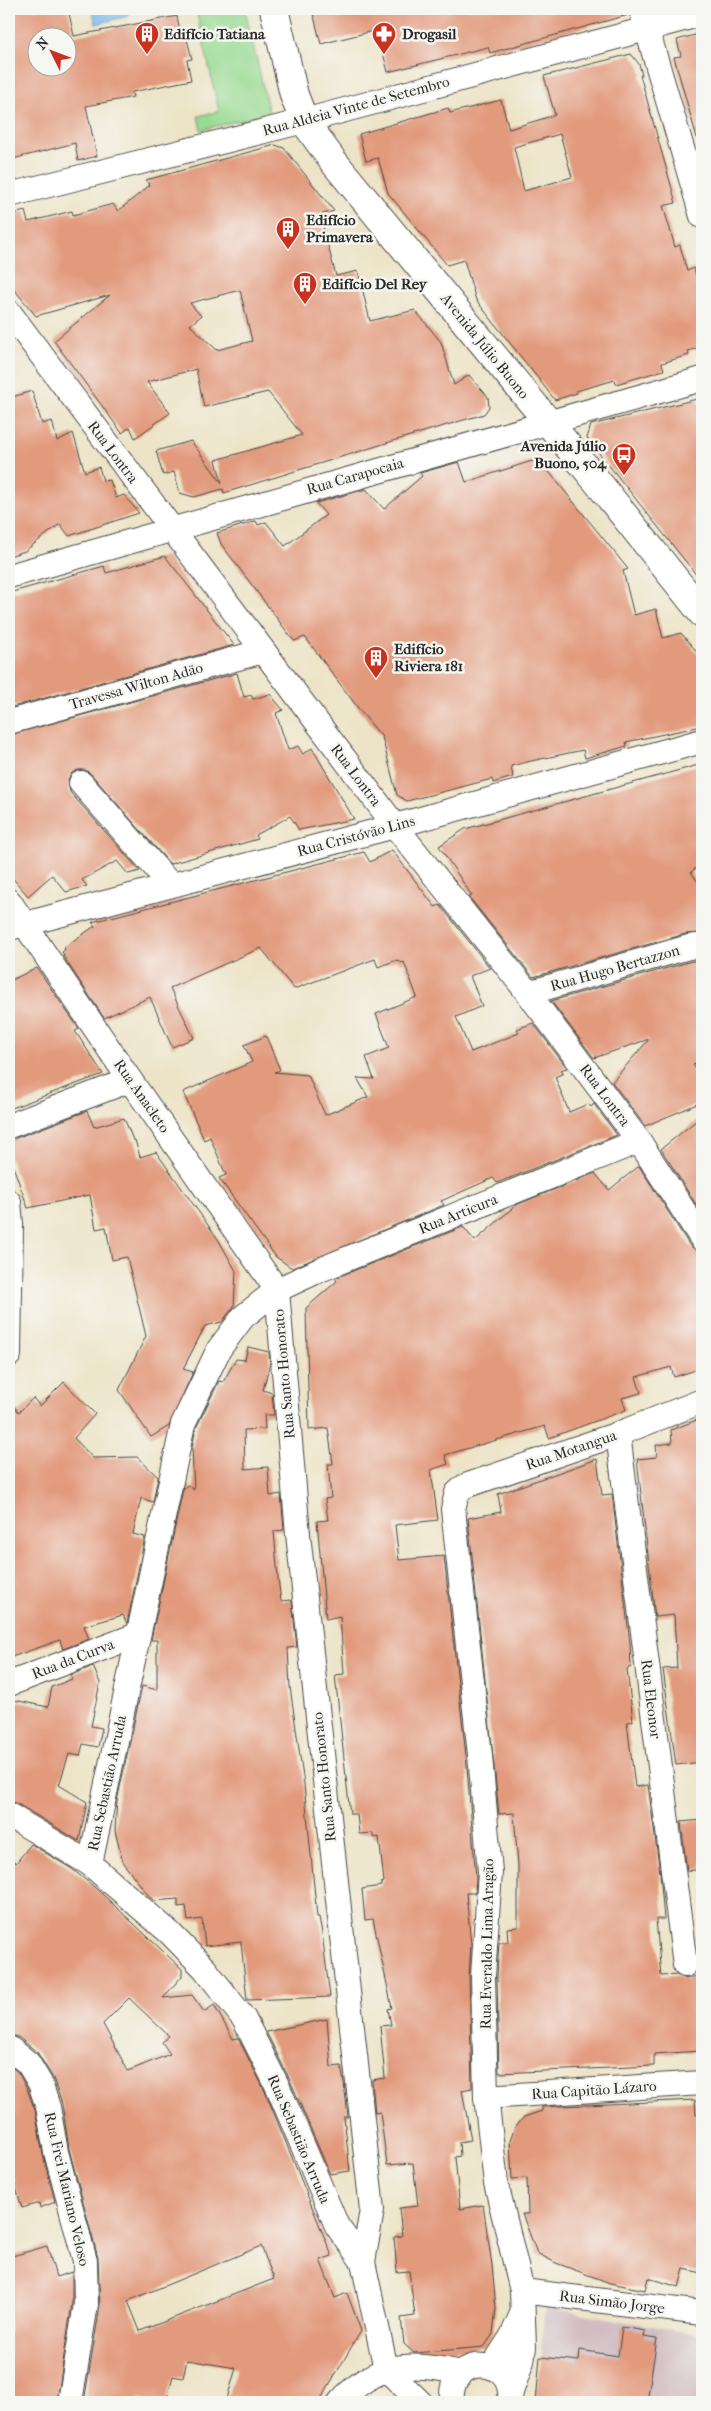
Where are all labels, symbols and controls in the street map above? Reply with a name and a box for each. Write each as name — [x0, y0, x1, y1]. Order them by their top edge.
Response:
building icon: Edifício Tatiana — [134, 21, 160, 55]
pharmacy icon: Drogasil — [371, 21, 397, 55]
place label: Edifício Tatiana — [164, 25, 266, 43]
place label: Drogasil — [402, 25, 457, 43]
north arrow — [28, 28, 78, 78]
text: N — [33, 34, 53, 53]
street label: Rua Aldeia Vinte de Setembro — [261, 72, 452, 140]
place label: Edifício Primavera — [306, 211, 374, 246]
building icon: Edifício Primavera — [275, 216, 301, 250]
building icon: Edifício Del Rey — [292, 271, 318, 305]
place label: Edifício Del Rey — [322, 275, 428, 293]
street label: Avenida Júlio Buono — [436, 289, 533, 403]
street label: Rua Lontra — [84, 417, 143, 487]
place label: Avenida Júlio Buono, 504 — [520, 437, 607, 472]
bus stop icon: Avenida Júlio Buono, 504 — [611, 442, 637, 476]
street label: Rua Carapocaia — [304, 453, 407, 498]
place label: Edifício Riviera 181 — [394, 640, 463, 675]
building icon: Edifício Riviera 181 — [363, 645, 389, 679]
street label: Travessa Wilton Adão — [67, 658, 205, 714]
street label: Rua Lontra — [327, 740, 386, 810]
street label: Rua Cristóvão Lins — [295, 812, 417, 860]
street label: Rua Hugo Bertazzon — [548, 941, 682, 995]
street label: Rua Anacleto — [110, 1056, 174, 1137]
street label: Rua Lontra — [576, 1060, 635, 1130]
street label: Rua Articura — [416, 1190, 501, 1238]
street label: Rua Santo Honorato — [269, 1308, 299, 1440]
street label: Rua Motangua — [523, 1426, 620, 1474]
street label: Rua da Curva — [29, 1635, 118, 1683]
street label: Rua Eleonor — [637, 1658, 665, 1740]
street label: Rua Santo Honorato — [308, 1711, 340, 1843]
street label: Rua Sebastião Arruda — [84, 1712, 130, 1853]
street label: Rua Everaldo Lima Aragão — [477, 1858, 497, 2030]
street label: Rua Sebastião Arruda — [264, 2072, 335, 2207]
street label: Rua Capitão Lázaro — [531, 2077, 658, 2103]
street label: Rua Frei Mariano Veloso — [41, 2110, 94, 2268]
street label: Rua Simão Jorge — [558, 2287, 666, 2317]

